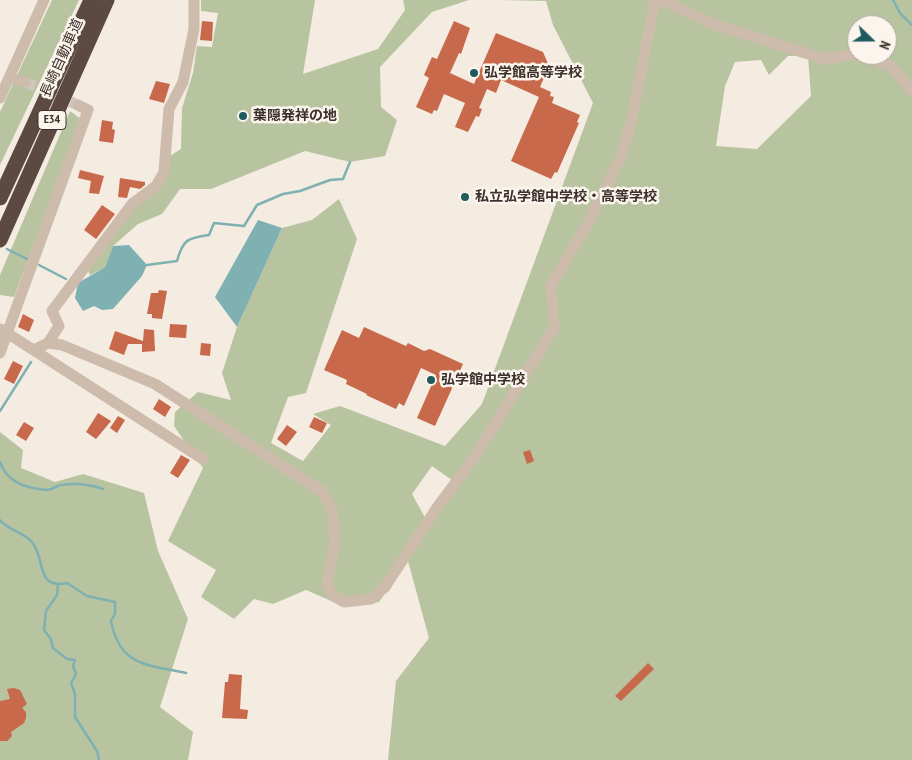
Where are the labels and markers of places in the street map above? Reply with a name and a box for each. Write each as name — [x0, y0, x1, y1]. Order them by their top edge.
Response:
place label: 弘学館高等学校 — [484, 65, 582, 81]
marker: 弘学館高等学校 — [468, 67, 480, 79]
place label: 葉隠発祥の地 — [253, 108, 337, 124]
marker: 葉隠発祥の地 — [237, 110, 249, 122]
place label: 私立弘学館中学校・高等学校 — [475, 189, 657, 205]
marker: 私立弘学館中学校・高等学校 — [459, 191, 471, 203]
place label: 弘学館中学校 — [441, 372, 525, 388]
marker: 弘学館中学校 — [425, 374, 437, 386]

